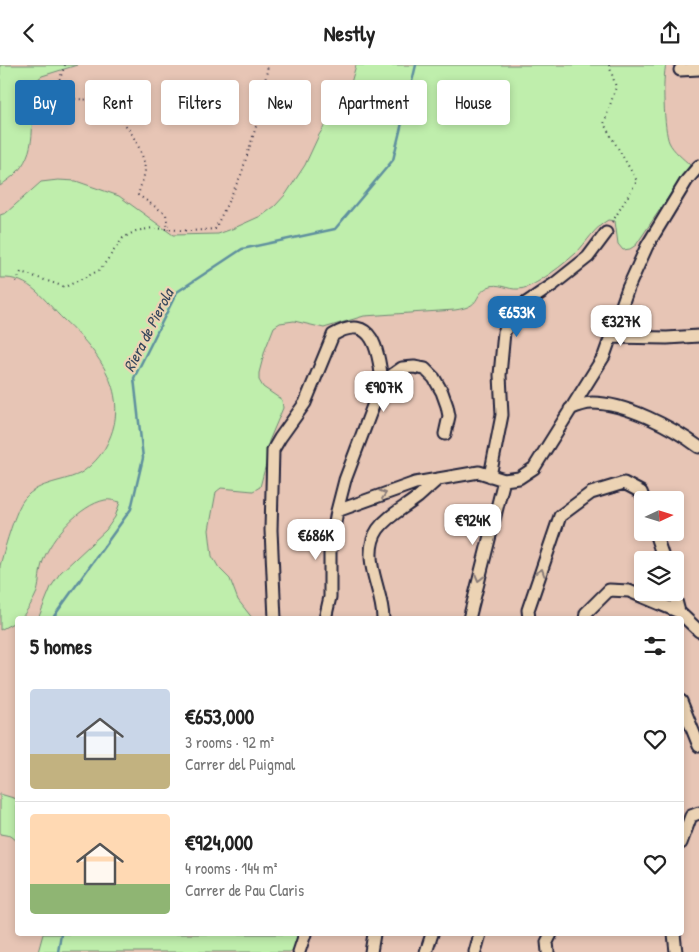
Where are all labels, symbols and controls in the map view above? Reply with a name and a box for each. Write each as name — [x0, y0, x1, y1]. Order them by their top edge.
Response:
text: Nestly — [324, 18, 375, 48]
icon: back — [15, 19, 43, 47]
icon: share — [656, 19, 684, 47]
chip: Buy — [15, 80, 75, 125]
chip: Rent — [85, 80, 151, 125]
chip: Filters — [161, 80, 239, 125]
chip: New — [249, 80, 311, 125]
chip: Apartment — [321, 80, 427, 125]
chip: House — [437, 80, 510, 125]
water label: Riera de Pierola — [118, 283, 179, 375]
pin: €653K — [482, 295, 552, 338]
text: €653K — [499, 301, 535, 323]
pin: €327K — [586, 305, 656, 347]
text: €327K — [602, 310, 640, 332]
pin: €907K — [349, 371, 419, 413]
text: €907K — [365, 376, 403, 398]
one-way arrow — [378, 490, 387, 500]
north arrow — [634, 491, 684, 541]
map controls — [634, 491, 684, 601]
pin: €924K — [438, 503, 508, 546]
text: €924K — [455, 509, 491, 531]
pin: €686K — [281, 519, 351, 561]
text: €686K — [298, 524, 334, 546]
button: layers — [634, 551, 684, 601]
one-way arrow — [535, 568, 545, 577]
one-way arrow — [474, 573, 485, 582]
text: 5 homes — [30, 632, 92, 661]
icon: filters — [641, 632, 669, 660]
text: €653,000 — [185, 702, 254, 731]
icon: home — [70, 709, 130, 769]
icon: heart — [641, 725, 669, 753]
text: 3 rooms · 92 m² — [185, 731, 274, 753]
text: Carrer del Puigmal — [185, 753, 295, 775]
text: €924,000 — [185, 828, 253, 857]
icon: home — [70, 834, 130, 894]
icon: heart — [641, 850, 669, 878]
text: 4 rooms · 144 m² — [185, 857, 277, 879]
text: Carrer de Pau Claris — [185, 879, 304, 901]

